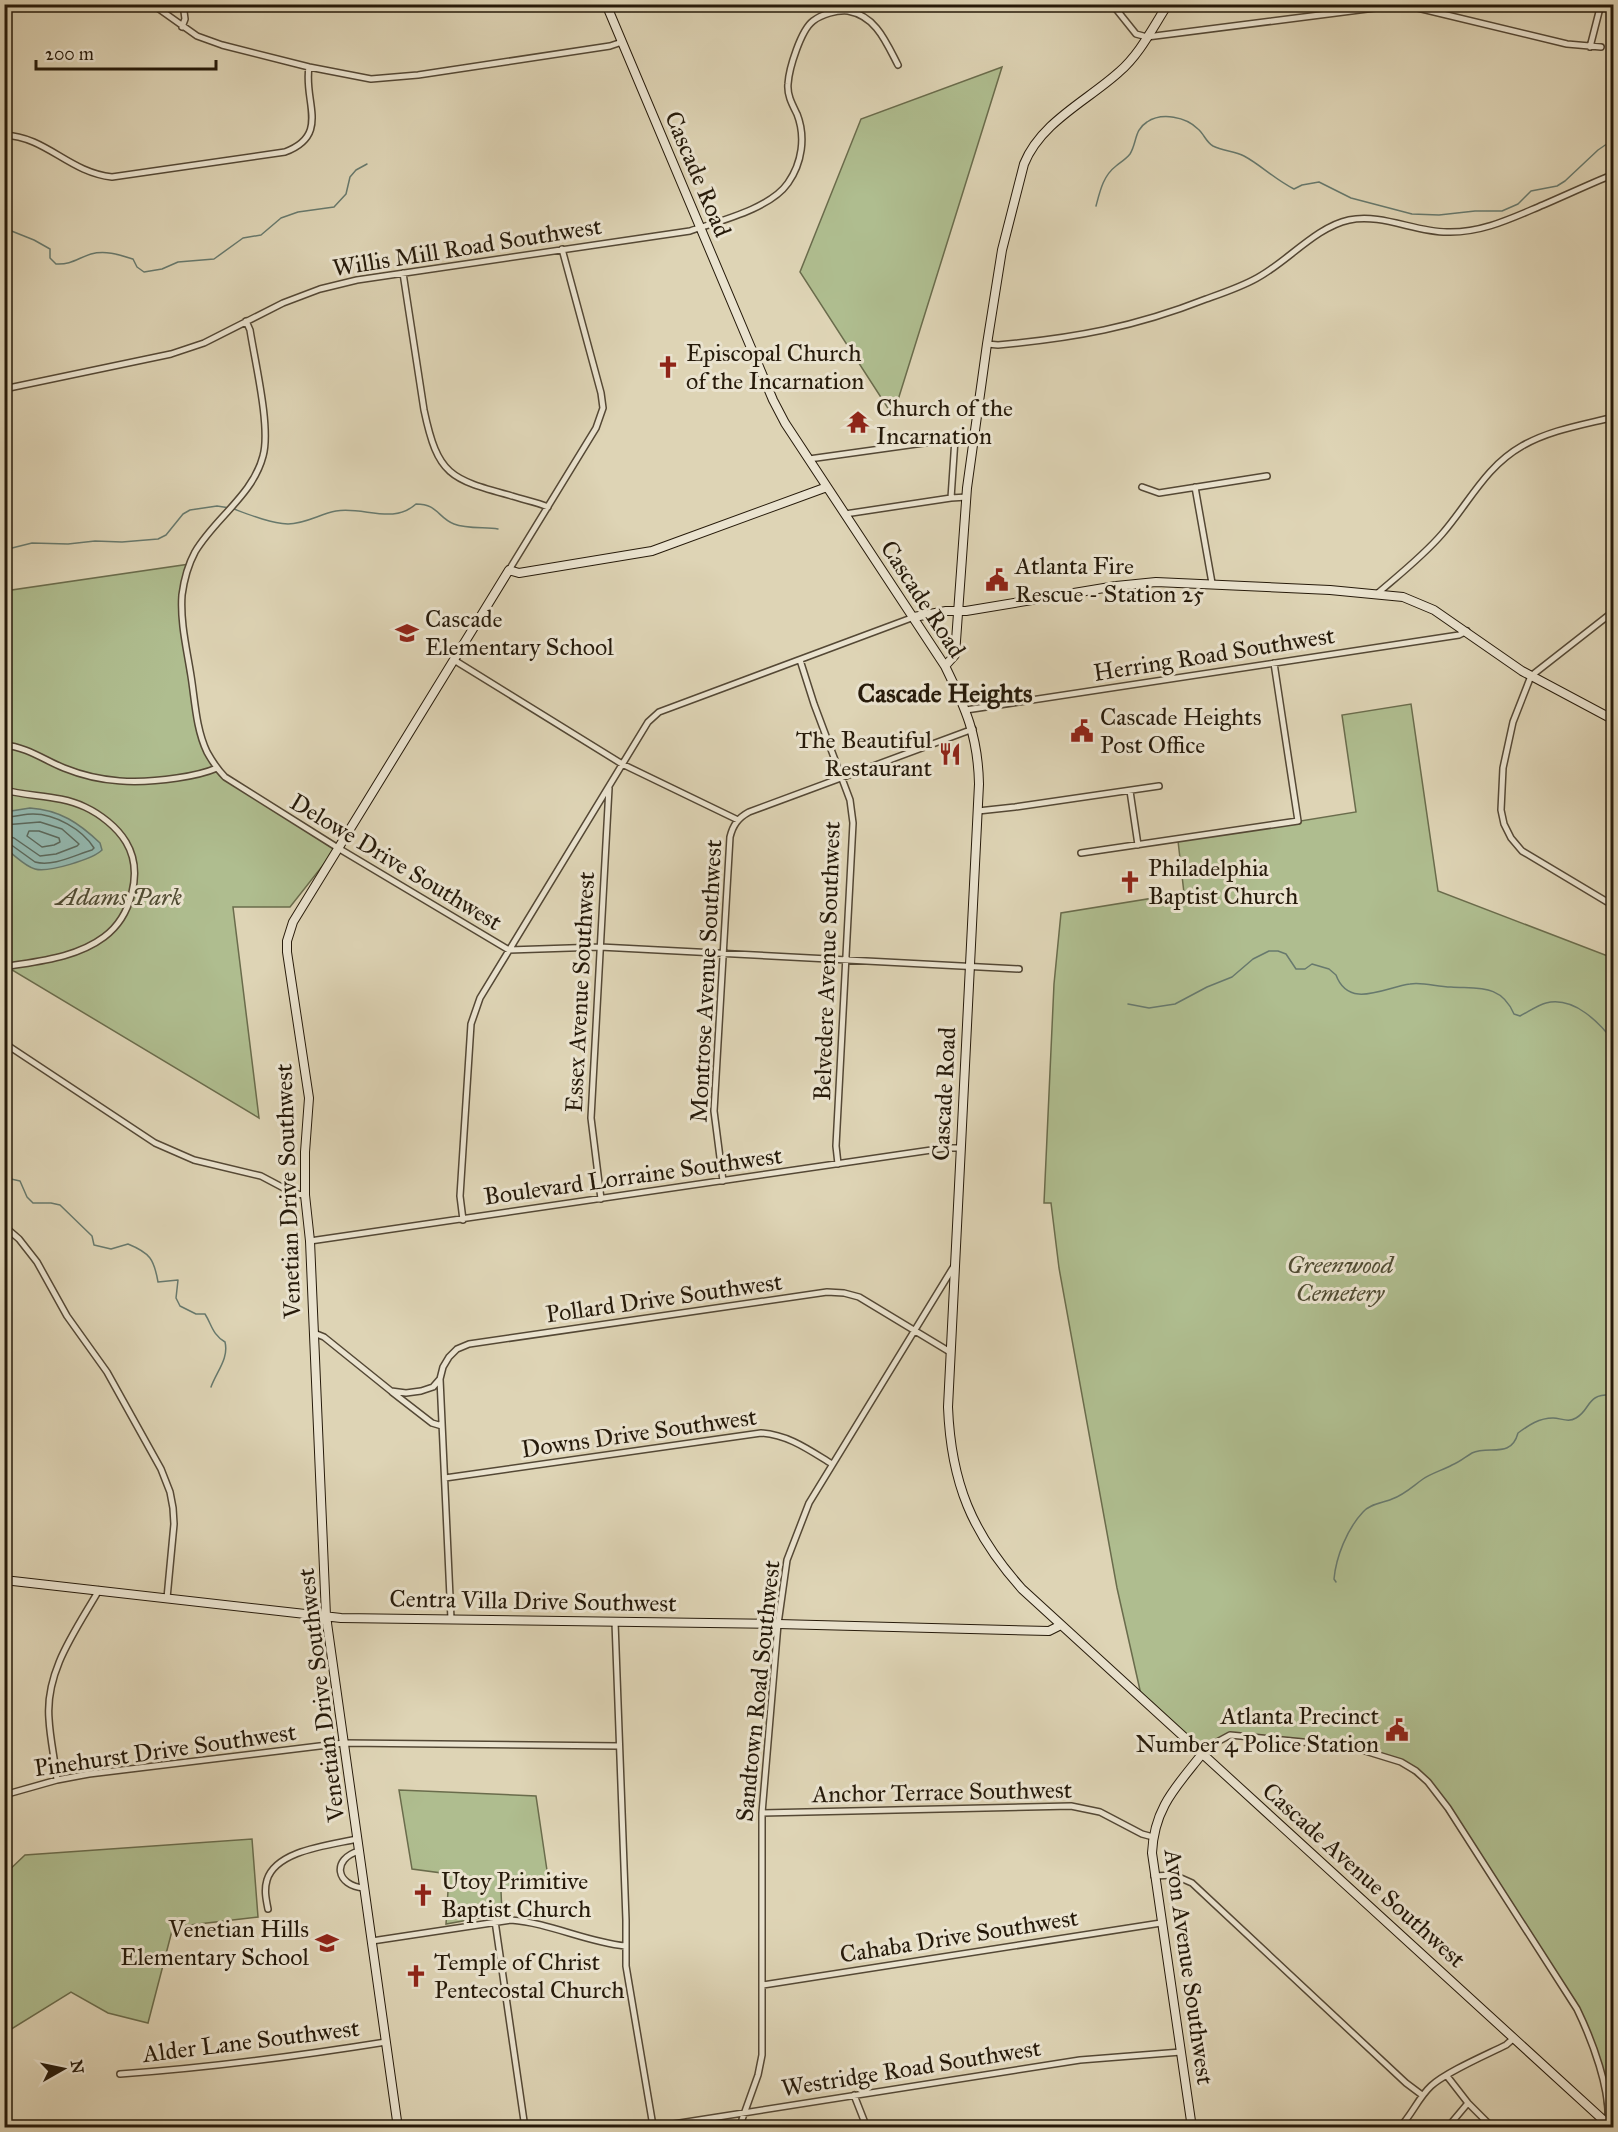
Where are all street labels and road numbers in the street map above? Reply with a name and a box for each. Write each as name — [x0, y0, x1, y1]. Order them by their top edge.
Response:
street label: Cascade Road — [658, 107, 738, 241]
street label: Willis Mill Road Southwest — [330, 211, 604, 283]
street label: Cascade Road — [874, 535, 972, 663]
street label: Herring Road Southwest — [1091, 620, 1337, 688]
street label: Delowe Drive Southwest — [285, 787, 508, 937]
street label: Belvedere Avenue Southwest — [807, 820, 847, 1101]
street label: Montrose Avenue Southwest — [684, 838, 728, 1123]
street label: Essex Avenue Southwest — [559, 870, 601, 1113]
street label: Cascade Road — [926, 1026, 962, 1162]
street label: Venetian Drive Southwest — [269, 1062, 307, 1320]
street label: Boulevard Lorraine Southwest — [482, 1140, 785, 1212]
street label: Pollard Drive Southwest — [544, 1266, 785, 1329]
street label: Downs Drive Southwest — [519, 1402, 759, 1464]
street label: Sandtown Road Southwest — [729, 1558, 787, 1823]
street label: Venetian Drive Southwest — [290, 1566, 352, 1824]
street label: Centra Villa Drive Southwest — [389, 1583, 677, 1619]
street label: Pinehurst Drive Southwest — [32, 1717, 299, 1783]
street label: Anchor Terrace Southwest — [811, 1775, 1073, 1809]
street label: Cascade Avenue Southwest — [1256, 1776, 1472, 1975]
street label: Avon Avenue Southwest — [1157, 1846, 1220, 2087]
street label: Cahaba Drive Southwest — [838, 1902, 1081, 1970]
street label: Alder Lane Southwest — [140, 2013, 362, 2069]
street label: Westridge Road Southwest — [779, 2033, 1043, 2103]

